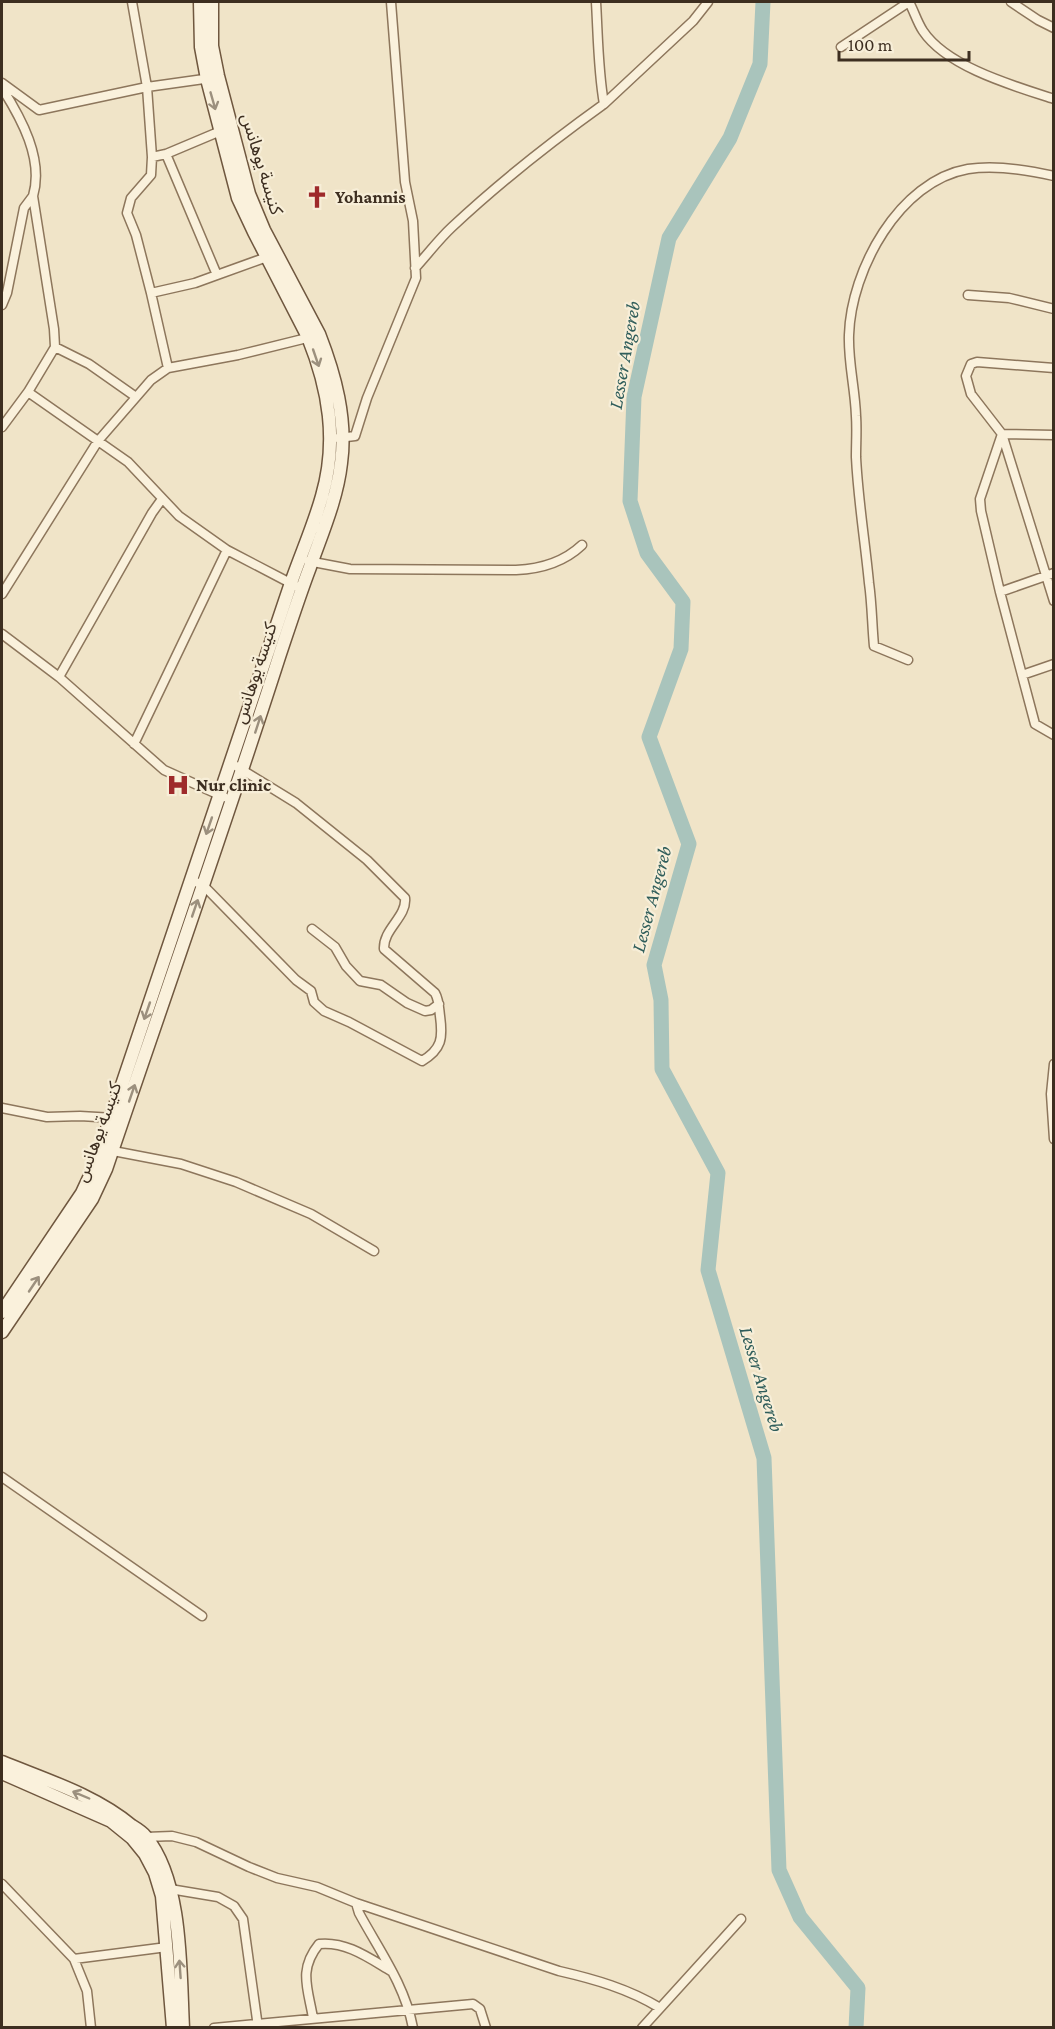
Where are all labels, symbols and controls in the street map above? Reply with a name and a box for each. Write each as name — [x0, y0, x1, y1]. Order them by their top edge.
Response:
scale bar — [839, 24, 970, 62]
text: 100 m — [848, 35, 893, 55]
one-way arrow — [208, 91, 219, 110]
street label: كنيسة يوهانس — [236, 111, 287, 218]
church icon: Yohannis — [304, 184, 330, 210]
place label: Yohannis — [335, 187, 406, 207]
water label: Lesser Angereb — [604, 299, 645, 411]
one-way arrow — [311, 348, 322, 367]
street label: كنيسة يوهانس — [229, 619, 282, 726]
one-way arrow — [253, 715, 264, 734]
hospital icon: Nur clinic — [165, 772, 191, 798]
place label: Nur clinic — [196, 775, 271, 795]
one-way arrow — [203, 816, 214, 835]
water label: Lesser Angereb — [626, 843, 677, 955]
one-way arrow — [190, 899, 201, 918]
one-way arrow — [141, 1001, 152, 1020]
street label: كنيسة يوهانس — [71, 1079, 126, 1185]
one-way arrow — [127, 1084, 138, 1103]
one-way arrow — [28, 1275, 41, 1292]
water label: Lesser Angereb — [735, 1324, 788, 1435]
one-way arrow — [73, 1789, 91, 1800]
one-way arrow — [174, 1960, 185, 1980]

